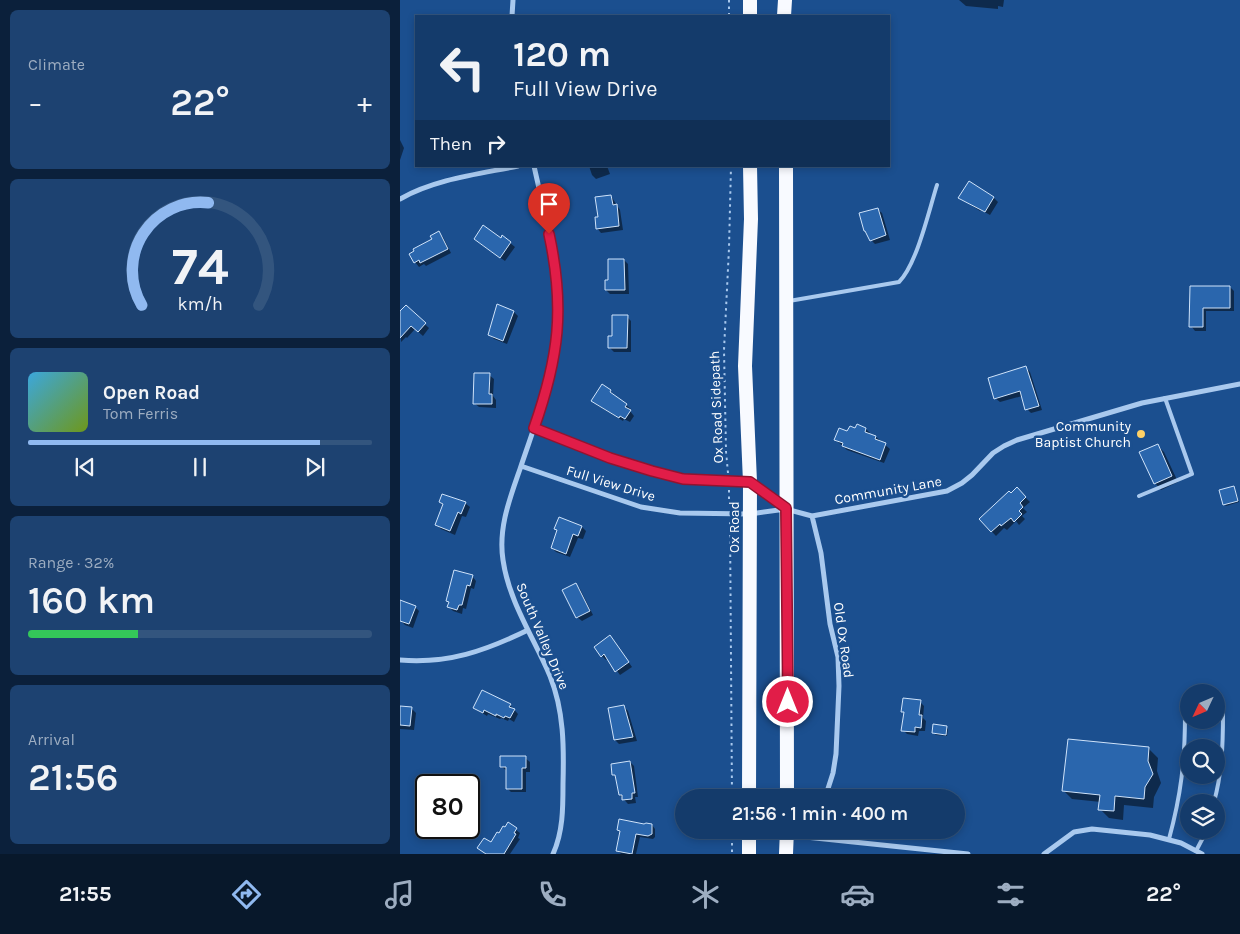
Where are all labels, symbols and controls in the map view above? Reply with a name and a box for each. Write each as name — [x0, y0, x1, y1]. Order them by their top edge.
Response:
text: 120 m — [513, 34, 611, 75]
icon: left — [430, 35, 495, 100]
text: Climate — [28, 55, 85, 74]
text: Full View Drive — [513, 76, 658, 102]
text: 22° — [170, 80, 230, 125]
text: − — [28, 86, 43, 119]
text: + — [357, 86, 372, 119]
icon: right — [482, 130, 510, 158]
text: Then — [430, 133, 472, 155]
pin — [528, 183, 570, 234]
icon: arrive — [535, 190, 563, 218]
text: 74 — [172, 236, 228, 297]
text: km/h — [177, 294, 223, 315]
street label: Ox Road Sidepath — [706, 350, 727, 464]
text: Open Road — [103, 382, 200, 404]
text: Tom Ferris — [103, 404, 178, 423]
place label: Community Baptist Church — [1035, 418, 1131, 451]
marker: Community Baptist Church — [1135, 428, 1147, 440]
icon: previous — [71, 453, 99, 481]
icon: pause — [186, 453, 214, 481]
icon: next — [301, 453, 329, 481]
street label: Full View Drive — [564, 462, 657, 505]
street label: Community Lane — [833, 473, 943, 508]
street label: Ox Road — [726, 501, 743, 553]
text: Range · 32% — [28, 553, 114, 572]
text: 160 km — [28, 578, 155, 623]
street label: South Valley Drive — [512, 580, 573, 692]
street label: Old Ox Road — [830, 601, 857, 679]
position arrow — [761, 675, 813, 727]
north arrow — [1180, 684, 1225, 729]
map controls — [1180, 684, 1225, 839]
text: Arrival — [28, 730, 75, 749]
button: search — [1180, 739, 1225, 784]
text: 21:56 — [28, 755, 118, 800]
speed limit sign: 80 — [415, 774, 480, 839]
button: layers — [1180, 794, 1225, 839]
text: 21:56 · 1 min · 400 m — [732, 803, 908, 825]
icon: directions — [229, 877, 264, 912]
icon: music — [382, 877, 417, 912]
icon: phone — [535, 877, 570, 912]
icon: climate — [688, 877, 723, 912]
icon: car — [840, 877, 875, 912]
icon: filters — [993, 877, 1028, 912]
text: 21:55 — [59, 881, 112, 907]
text: 22° — [1146, 881, 1181, 907]

